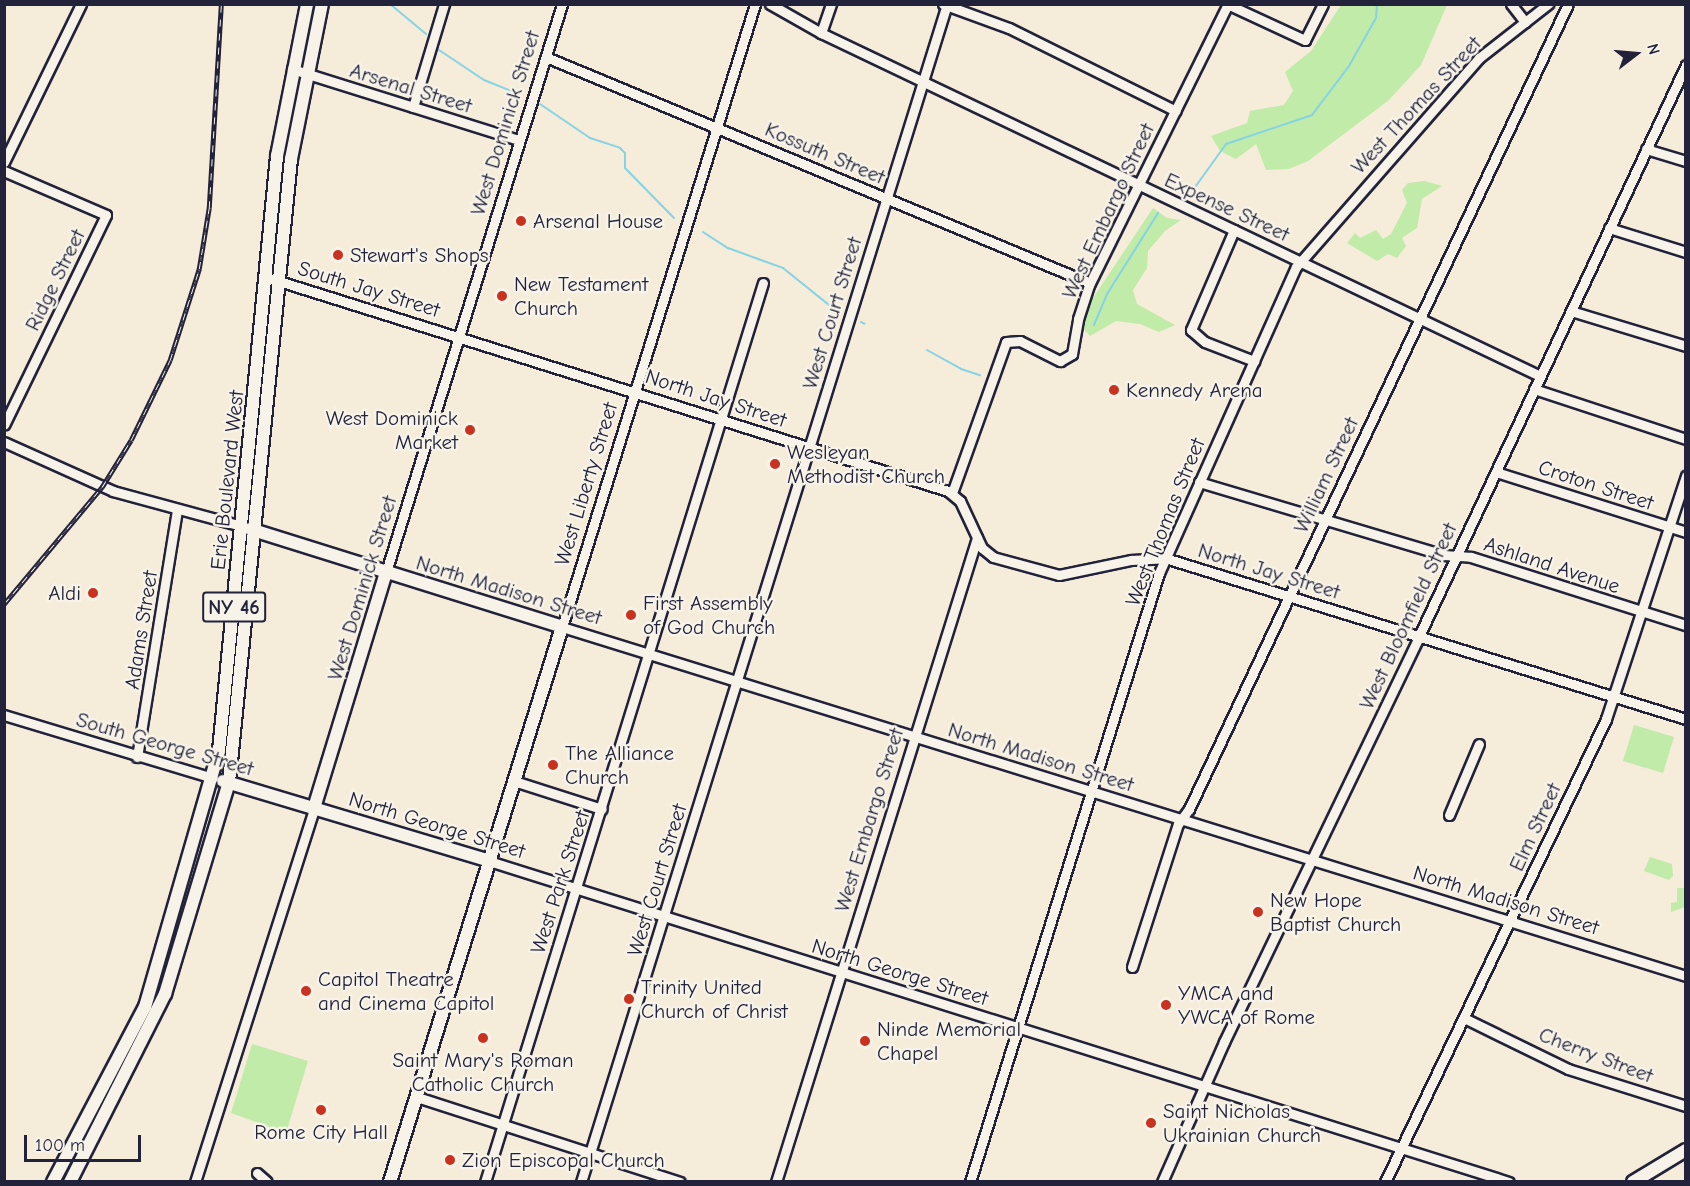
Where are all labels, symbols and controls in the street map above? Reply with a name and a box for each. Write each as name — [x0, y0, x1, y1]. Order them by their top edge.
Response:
north arrow — [1606, 24, 1666, 84]
street label: West Dominick Street — [465, 28, 545, 218]
street label: West Thomas Street — [1346, 31, 1486, 179]
text: N — [1643, 42, 1663, 57]
street label: Arsenal Street — [347, 57, 475, 119]
street label: Kossuth Street — [761, 116, 889, 190]
street label: West Embargo Street — [1056, 119, 1160, 303]
street label: Expense Street — [1161, 167, 1293, 247]
place label: Arsenal House — [533, 208, 663, 234]
marker: Arsenal House — [514, 214, 528, 228]
street label: Ridge Street — [20, 225, 90, 335]
street label: West Court Street — [797, 234, 867, 392]
place label: Stewart's Shops — [350, 242, 488, 268]
marker: Stewart's Shops — [331, 248, 345, 262]
street label: South Jay Street — [295, 255, 443, 323]
place label: New Testament Church — [514, 271, 648, 321]
marker: New Testament Church — [495, 289, 509, 303]
street label: North Jay Street — [642, 363, 790, 433]
place label: Kennedy Arena — [1126, 377, 1263, 403]
marker: Kennedy Arena — [1107, 383, 1121, 397]
street label: Erie Boulevard West — [205, 389, 249, 571]
street label: West Liberty Street — [549, 399, 623, 569]
place label: West Dominick Market — [326, 405, 458, 455]
street label: William Street — [1288, 413, 1364, 537]
marker: West Dominick Market — [463, 423, 477, 437]
street label: West Thomas Street — [1120, 434, 1210, 610]
place label: Wesleyan Methodist Church — [787, 439, 945, 489]
street label: Croton Street — [1535, 455, 1657, 515]
marker: Wesleyan Methodist Church — [768, 457, 782, 471]
street label: West Dominick Street — [322, 493, 402, 683]
street label: West Bloomfield Street — [1354, 519, 1462, 713]
street label: Ashland Avenue — [1481, 531, 1623, 599]
street label: North Jay Street — [1195, 537, 1343, 605]
street label: North Madison Street — [413, 550, 605, 630]
street label: Adams Street — [119, 569, 163, 691]
place label: Aldi — [48, 580, 81, 606]
marker: Aldi — [86, 586, 100, 600]
road number: NY 46 — [201, 590, 267, 624]
place label: First Assembly of God Church — [643, 590, 775, 640]
marker: First Assembly of God Church — [624, 608, 638, 622]
street label: South George Street — [73, 707, 257, 781]
street label: North Madison Street — [945, 717, 1137, 797]
street label: West Embargo Street — [829, 725, 909, 915]
place label: The Alliance Church — [565, 740, 674, 790]
marker: The Alliance Church — [546, 758, 560, 772]
street label: Elm Street — [1504, 779, 1566, 875]
street label: North George Street — [346, 786, 528, 864]
street label: West Court Street — [622, 801, 692, 959]
street label: West Park Street — [525, 807, 595, 957]
street label: North Madison Street — [1410, 860, 1602, 940]
place label: New Hope Baptist Church — [1270, 887, 1401, 937]
marker: New Hope Baptist Church — [1251, 905, 1265, 919]
street label: North George Street — [809, 933, 991, 1011]
place label: Capitol Theatre and Cinema Capitol — [318, 966, 494, 1016]
place label: Trinity United Church of Christ — [641, 974, 788, 1024]
place label: YMCA and YWCA of Rome — [1178, 980, 1315, 1030]
marker: Capitol Theatre and Cinema Capitol — [299, 984, 313, 998]
marker: Trinity United Church of Christ — [622, 992, 636, 1006]
marker: YMCA and YWCA of Rome — [1159, 998, 1173, 1012]
place label: Ninde Memorial Chapel — [877, 1016, 1021, 1066]
street label: Cherry Street — [1535, 1022, 1657, 1088]
marker: Saint Mary's Roman Catholic Church — [476, 1031, 490, 1045]
marker: Ninde Memorial Chapel — [858, 1034, 872, 1048]
place label: Saint Mary's Roman Catholic Church — [392, 1047, 574, 1097]
place label: Saint Nicholas Ukrainian Church — [1163, 1098, 1321, 1148]
marker: Rome City Hall — [314, 1103, 328, 1117]
marker: Saint Nicholas Ukrainian Church — [1144, 1116, 1158, 1130]
place label: Rome City Hall — [254, 1119, 388, 1145]
scale bar — [27, 1123, 144, 1161]
text: 100 m — [35, 1135, 85, 1156]
place label: Zion Episcopal Church — [462, 1147, 665, 1173]
marker: Zion Episcopal Church — [443, 1153, 457, 1167]

